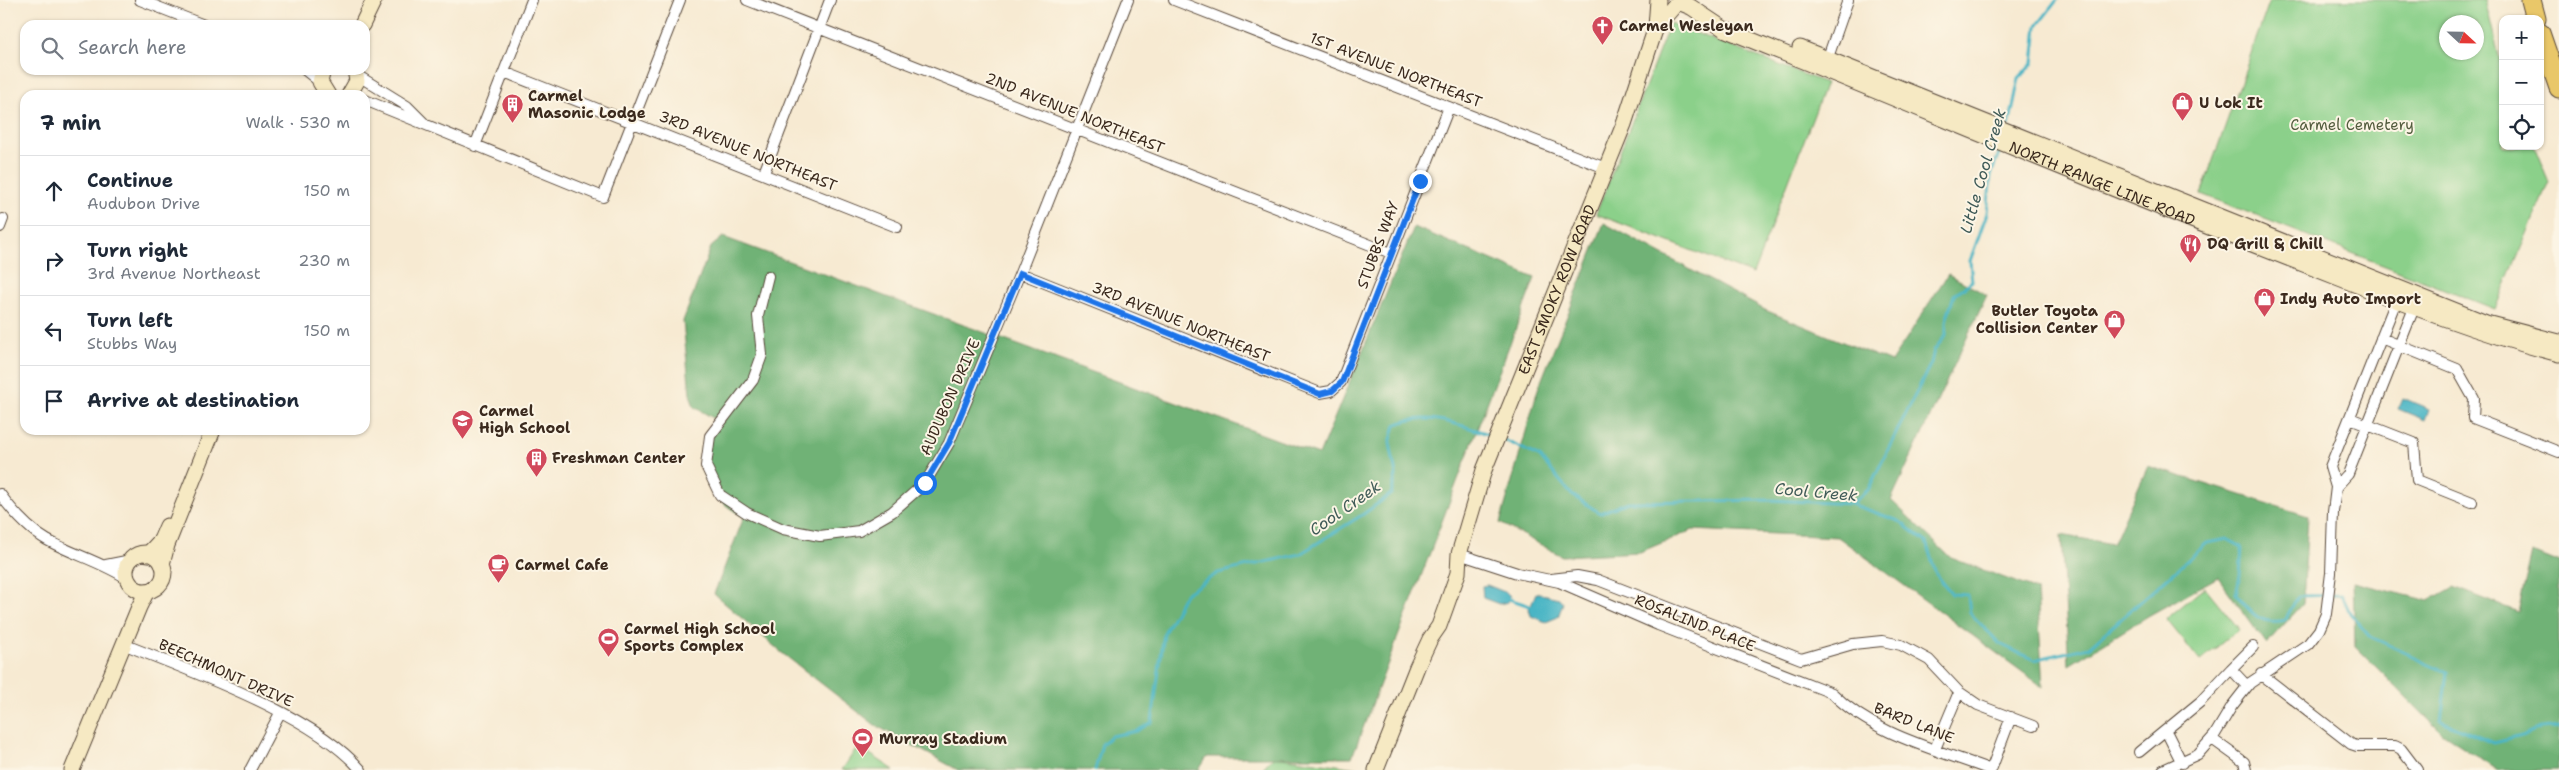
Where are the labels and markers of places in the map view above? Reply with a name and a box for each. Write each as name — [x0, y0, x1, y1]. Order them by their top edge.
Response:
church icon: Carmel Wesleyan — [1591, 14, 1615, 45]
place label: Carmel Wesleyan — [1619, 16, 1754, 36]
place label: Carmel Masonic Lodge — [528, 86, 646, 123]
shop icon: U Lok It — [2171, 91, 2195, 122]
building icon: Carmel Masonic Lodge — [500, 93, 524, 124]
place label: U Lok It — [2199, 93, 2263, 113]
restaurant icon: DQ Grill & Chill — [2179, 232, 2203, 263]
place label: DQ Grill & Chill — [2207, 234, 2323, 254]
shop icon: Indy Auto Import — [2252, 287, 2276, 318]
place label: Indy Auto Import — [2280, 289, 2421, 309]
place label: Butler Toyota Collision Center — [1976, 301, 2099, 338]
shop icon: Butler Toyota Collision Center — [2102, 308, 2126, 339]
place label: Carmel High School — [479, 401, 570, 438]
school or university icon: Carmel High School — [451, 408, 475, 439]
building icon: Freshman Center — [524, 446, 548, 477]
place label: Freshman Center — [552, 448, 686, 468]
cafe icon: Carmel Cafe — [487, 553, 511, 584]
place label: Carmel Cafe — [515, 555, 609, 575]
place label: Carmel High School Sports Complex — [624, 619, 775, 656]
sports icon: Carmel High School Sports Complex — [596, 626, 620, 657]
sports icon: Murray Stadium — [851, 727, 875, 758]
place label: Murray Stadium — [879, 729, 1007, 749]

